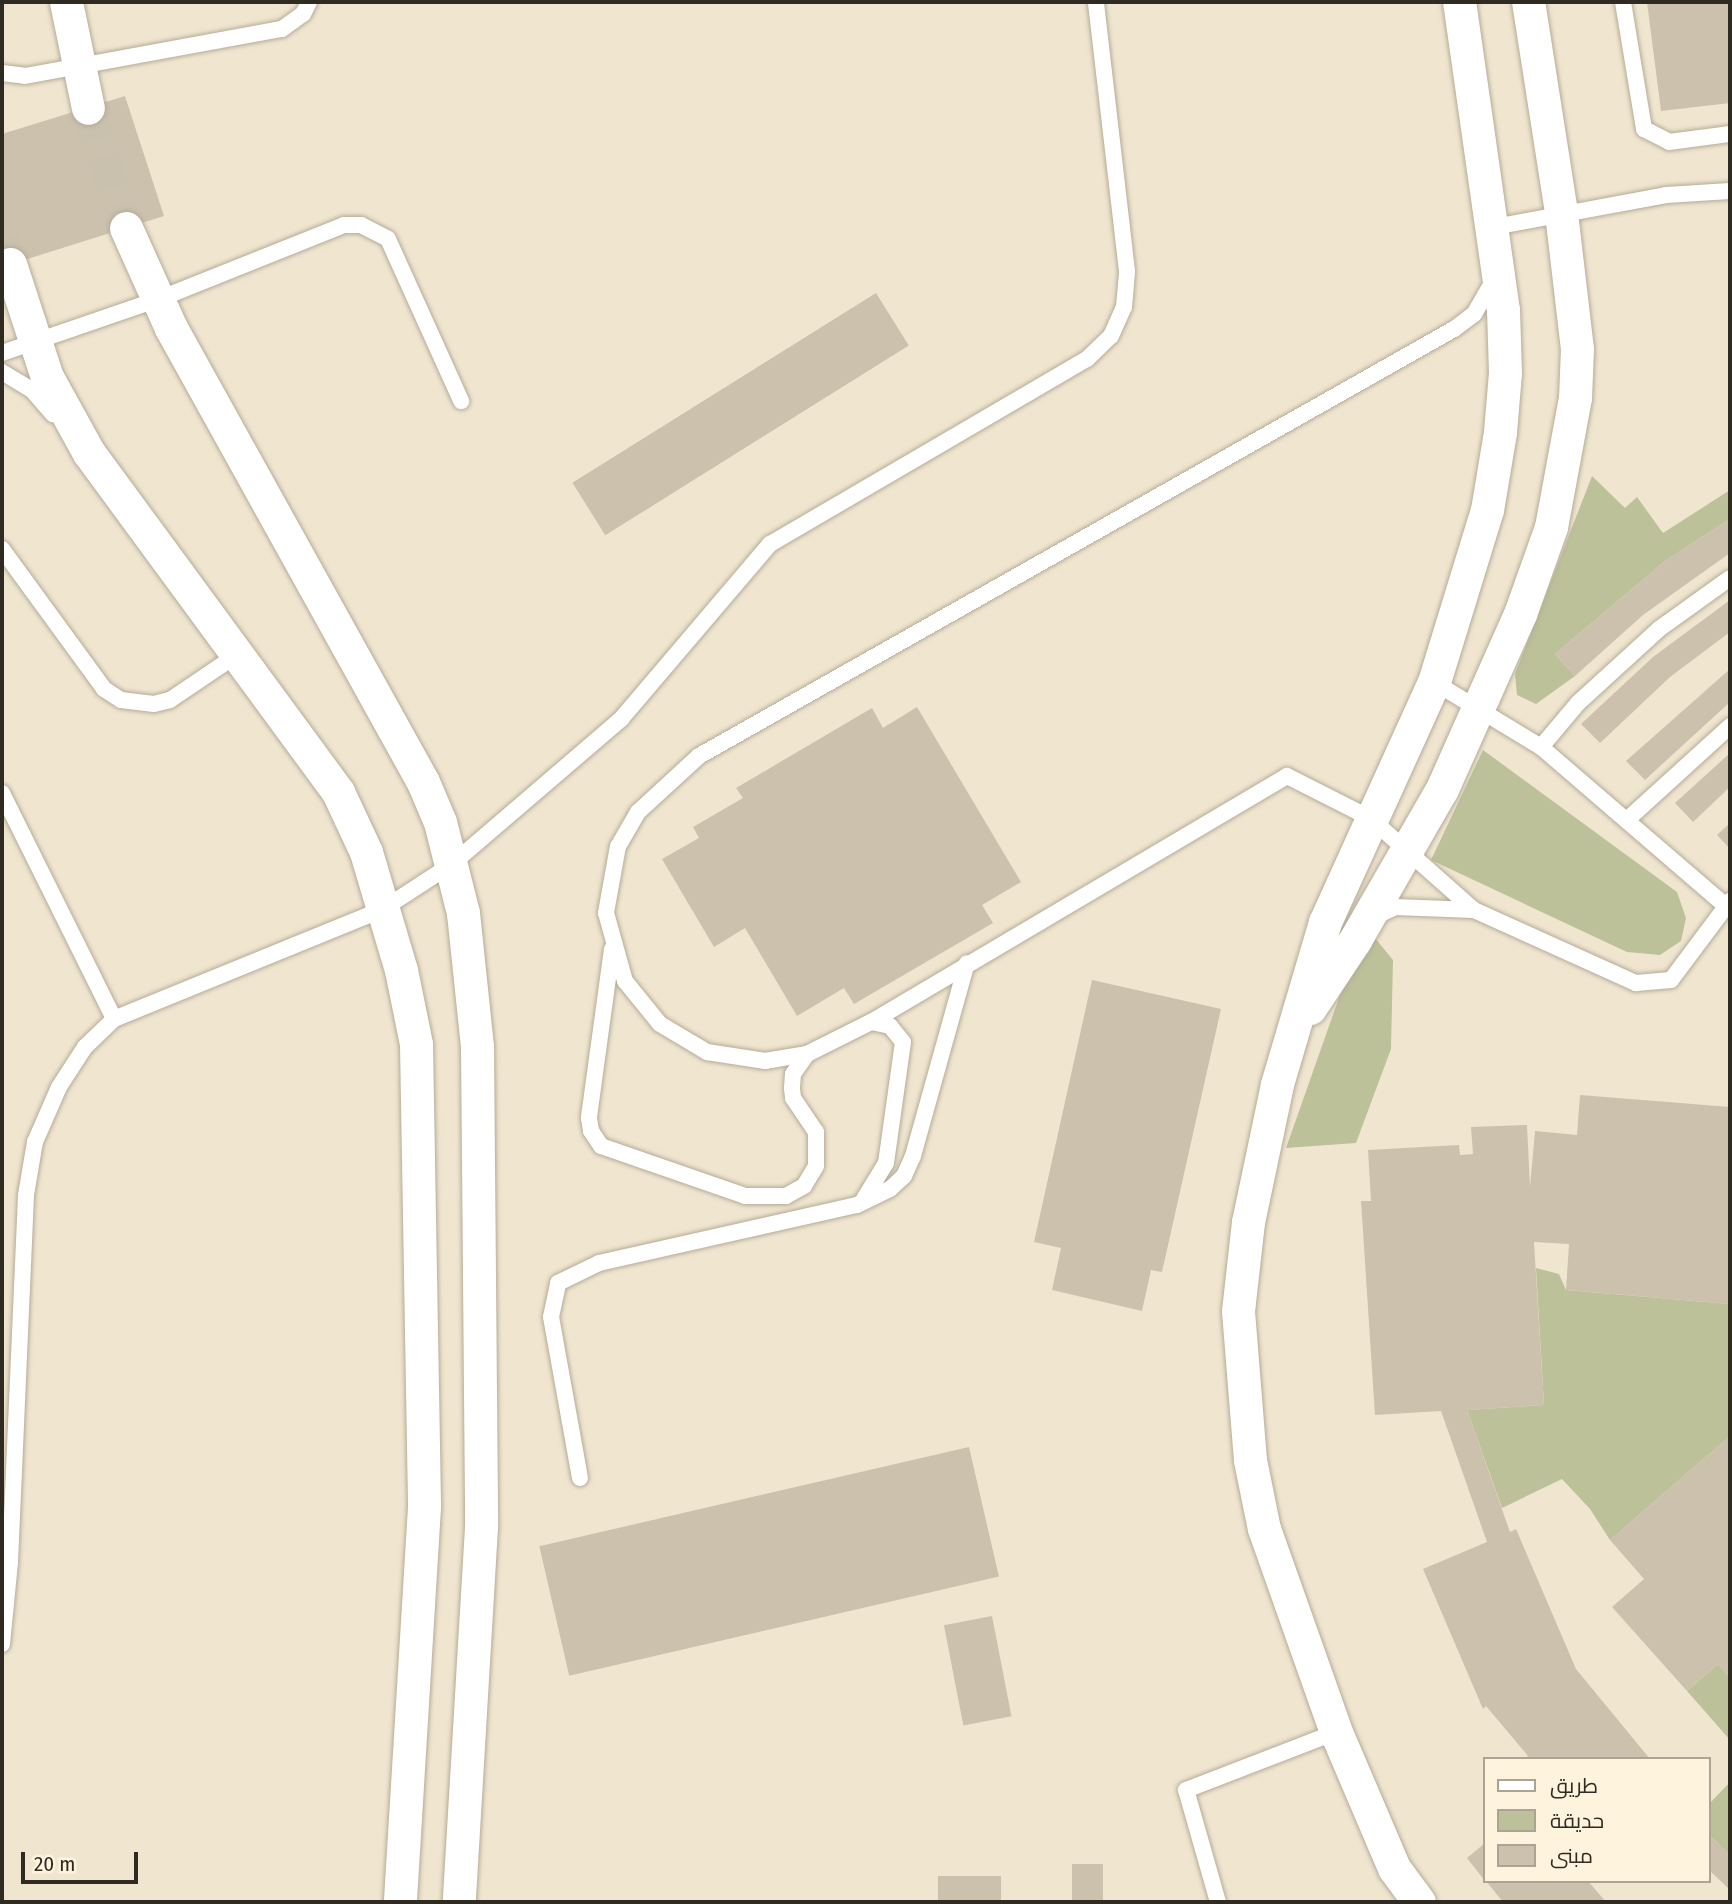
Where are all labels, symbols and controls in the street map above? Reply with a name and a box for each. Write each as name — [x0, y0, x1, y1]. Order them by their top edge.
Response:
legend — [1484, 1757, 1711, 1883]
text: طريق — [1550, 1773, 1598, 1799]
text: حديقة — [1550, 1808, 1604, 1834]
scale bar — [24, 1838, 142, 1882]
text: مبنى — [1550, 1843, 1593, 1869]
text: 20 m — [34, 1851, 75, 1877]

